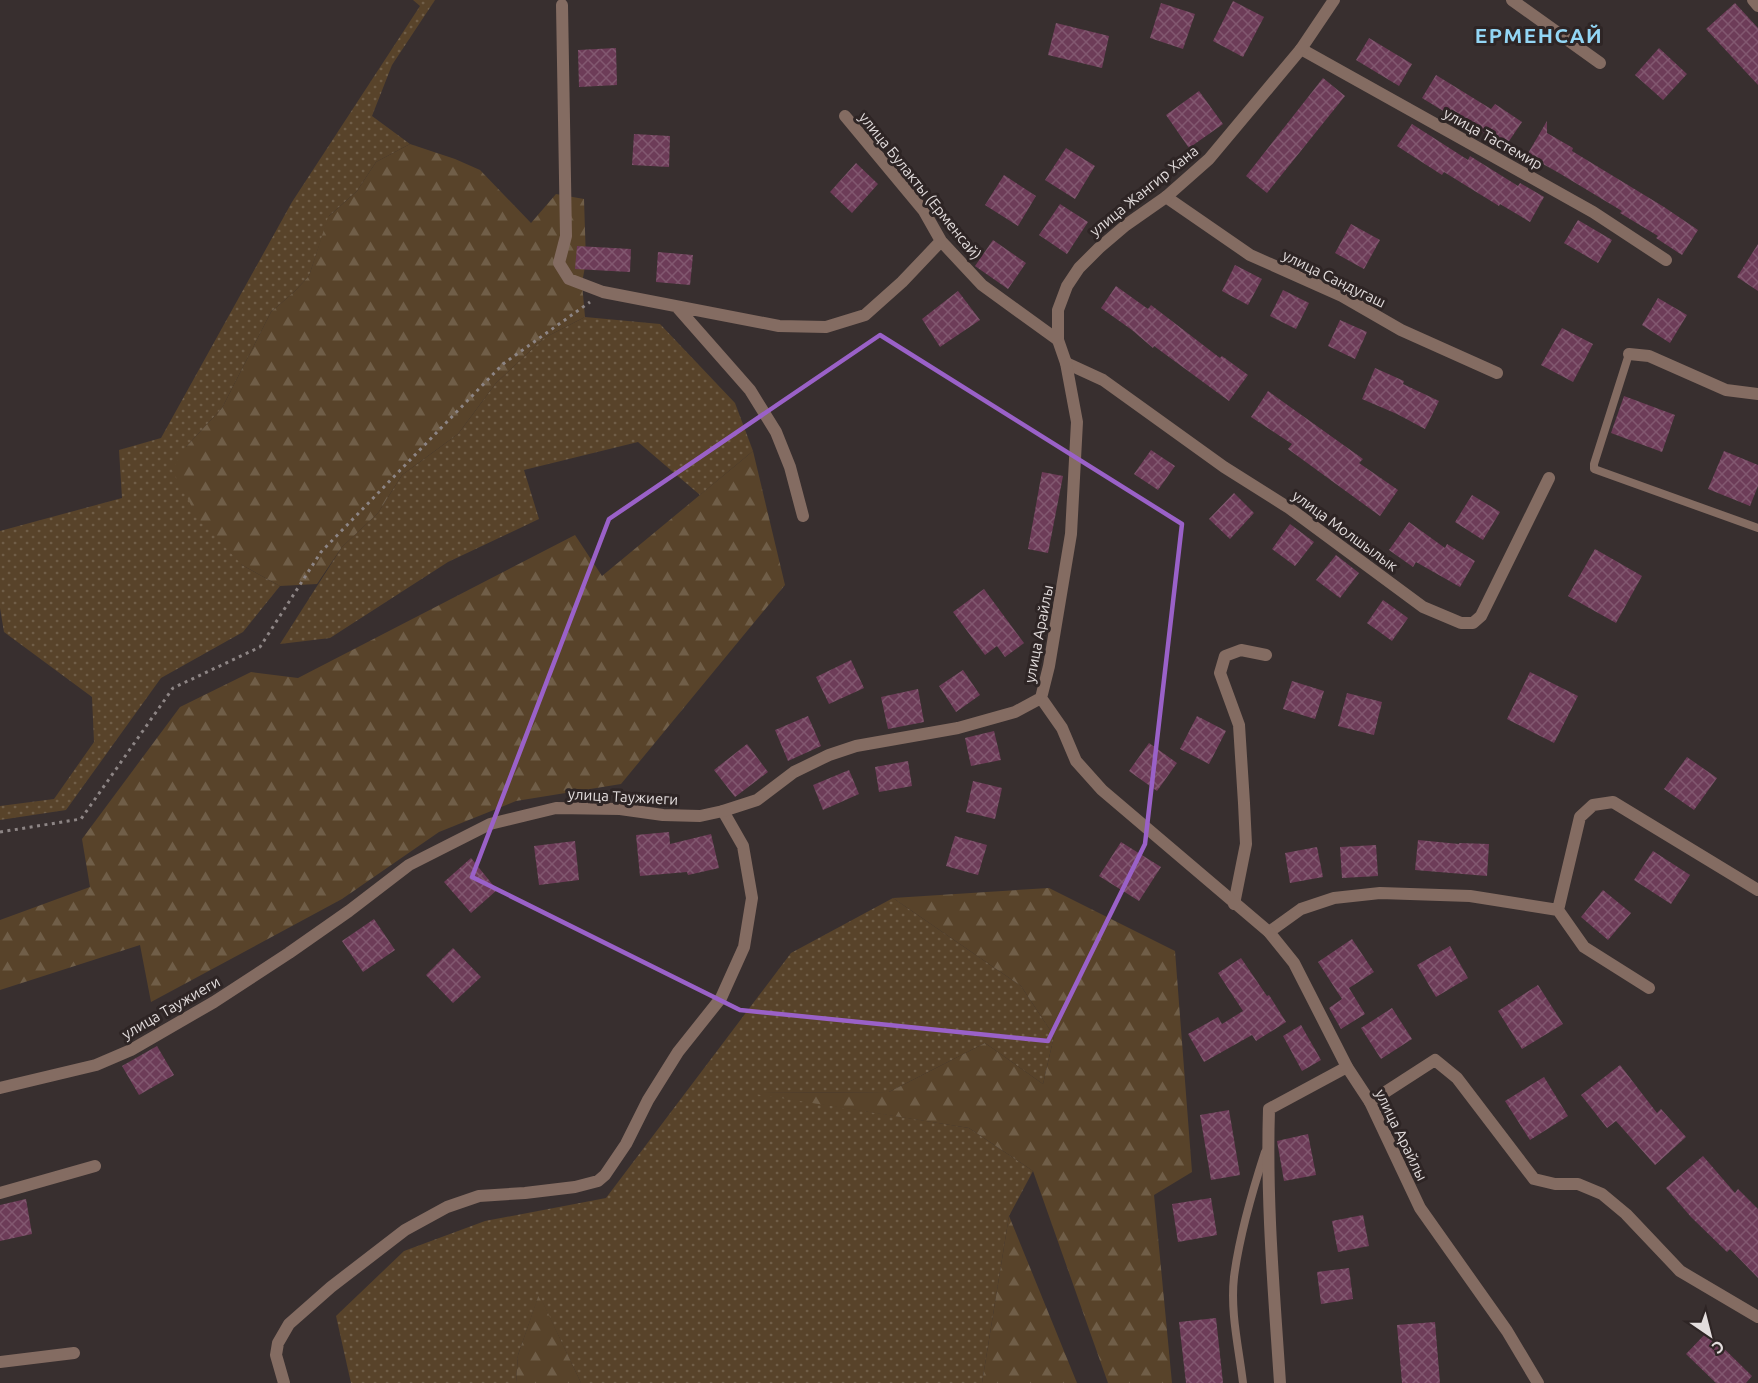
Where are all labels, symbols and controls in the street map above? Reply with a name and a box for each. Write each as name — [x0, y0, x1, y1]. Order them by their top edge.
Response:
district label: ЕРМЕНСАЙ — [1475, 23, 1603, 47]
street label: улица Тастемир — [1441, 104, 1546, 173]
street label: улица Булакты (Ерменсай) — [856, 109, 985, 263]
street label: улица Жангир Хана — [1086, 142, 1201, 240]
street label: улица Сандугаш — [1280, 246, 1388, 311]
street label: улица Молшылык — [1289, 487, 1402, 575]
street label: улица Арайлы — [1021, 583, 1056, 684]
street label: улица Таужиеги — [567, 785, 679, 808]
street label: улица Таужиеги — [119, 973, 223, 1043]
street label: улица Арайлы — [1372, 1086, 1431, 1183]
north arrow — [1680, 1305, 1740, 1365]
text: С — [1709, 1337, 1728, 1358]

